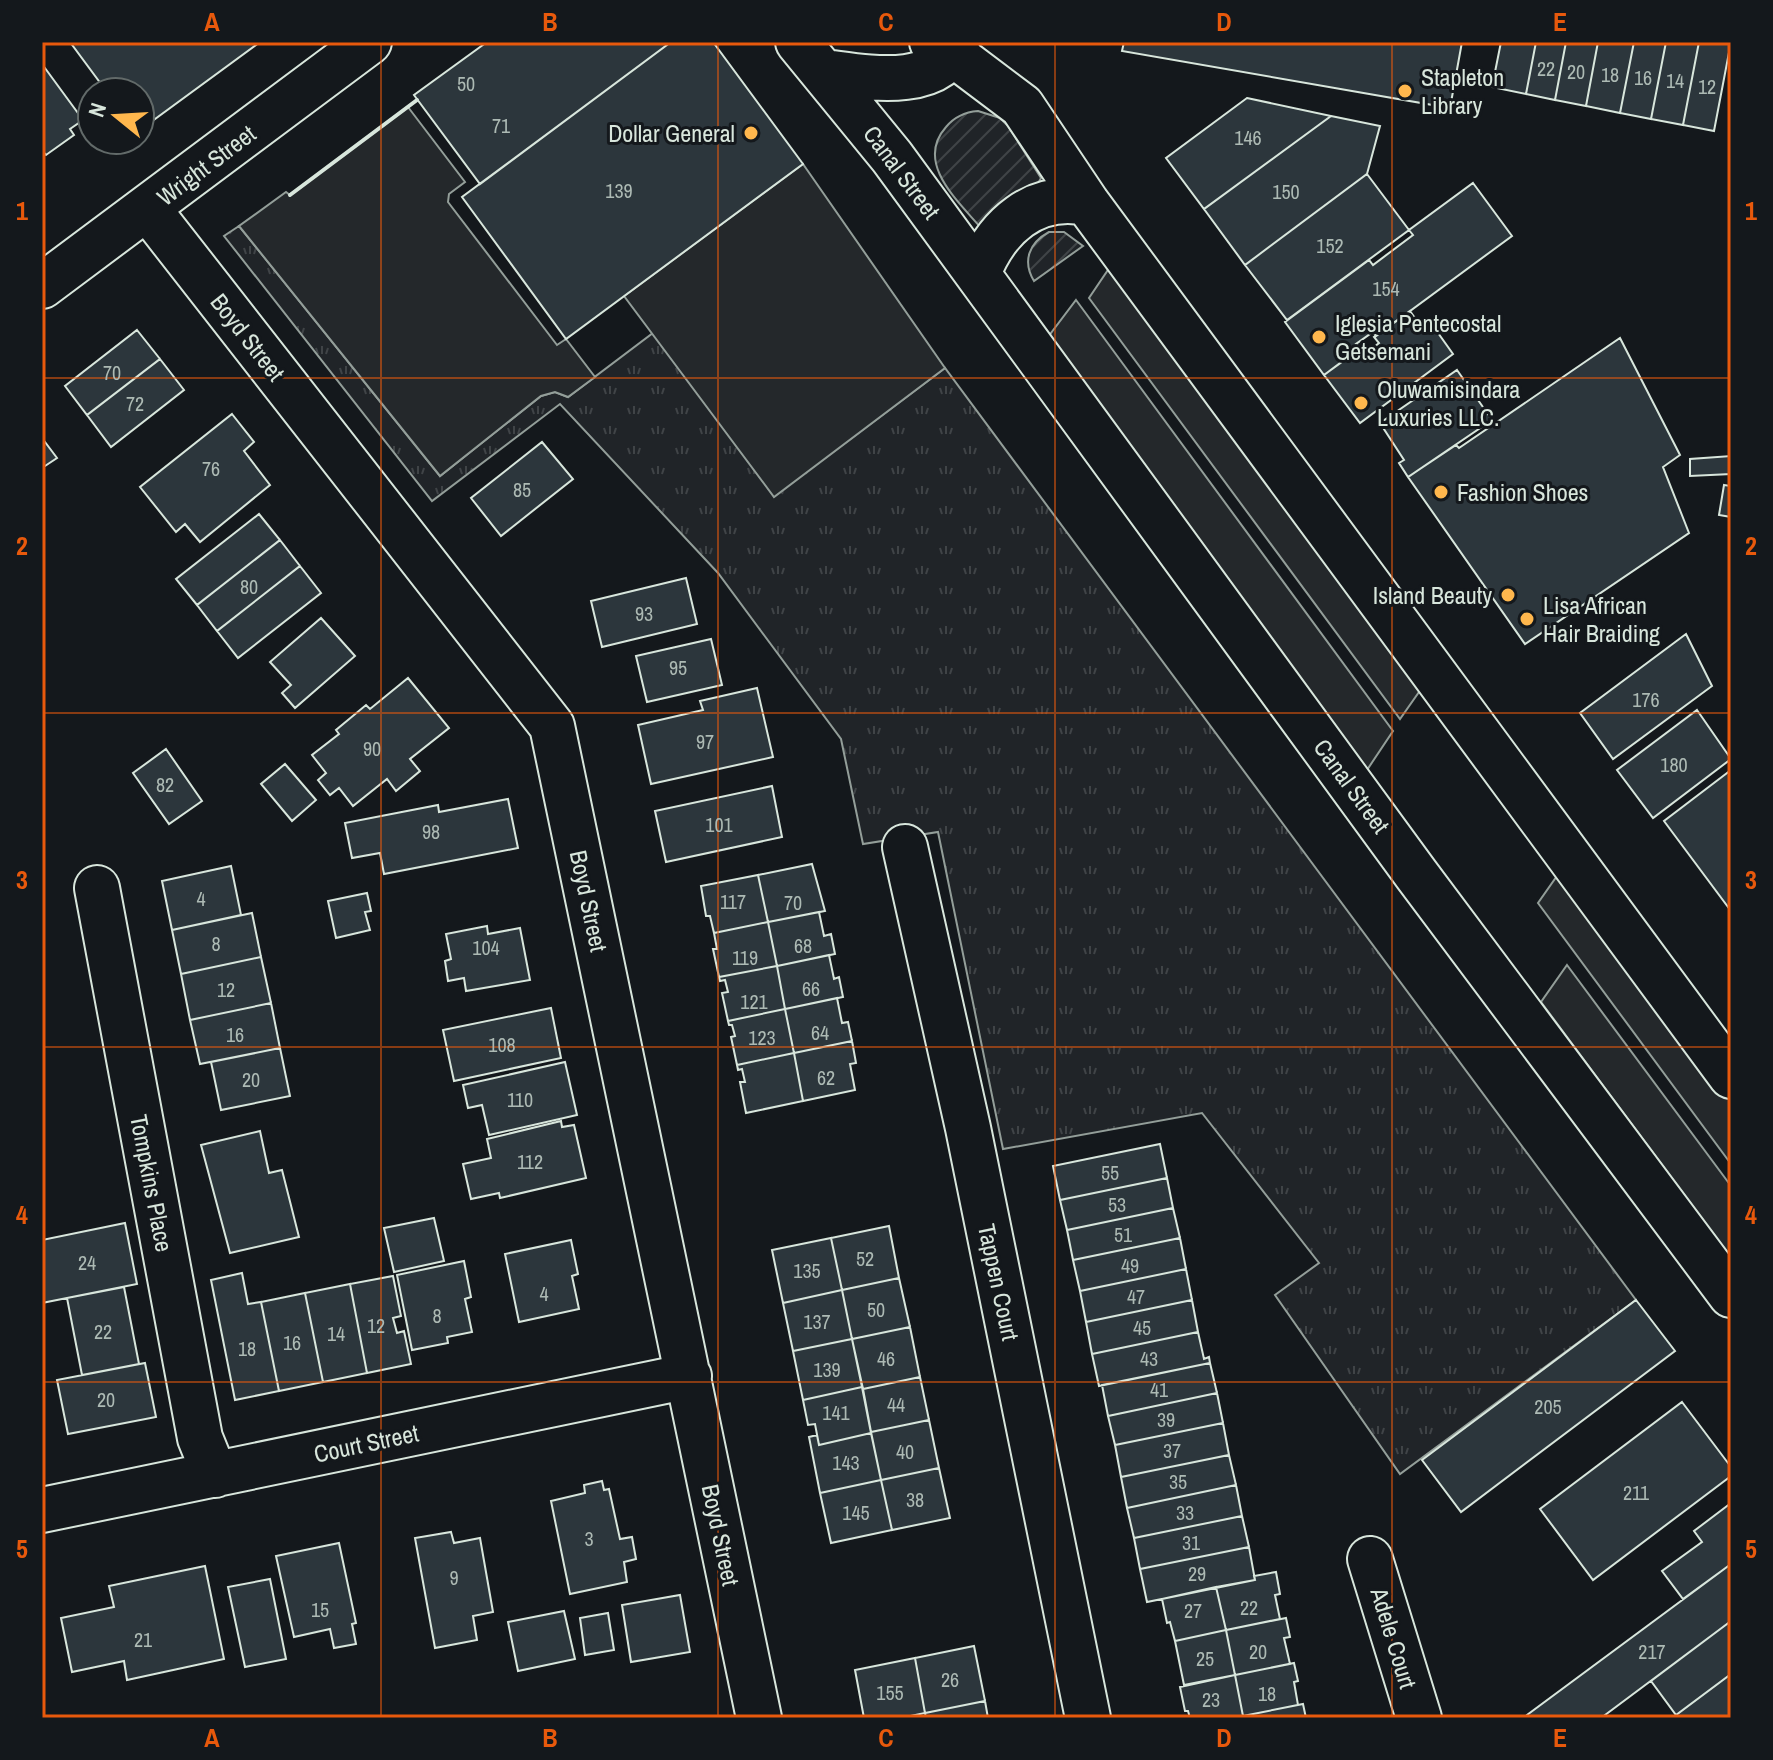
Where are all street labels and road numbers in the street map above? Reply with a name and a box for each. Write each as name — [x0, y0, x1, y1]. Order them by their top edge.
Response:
street label: Wright Street — [150, 117, 262, 213]
street label: Canal Street — [856, 119, 948, 226]
street label: Boyd Street — [204, 287, 293, 388]
street label: Canal Street — [1307, 732, 1397, 840]
street label: Boyd Street — [563, 847, 615, 955]
street label: Tompkins Place — [123, 1112, 181, 1254]
street label: Tappen Court — [971, 1221, 1027, 1344]
street label: Court Street — [311, 1416, 422, 1470]
street label: Boyd Street — [695, 1481, 747, 1589]
street label: Adele Court — [1363, 1583, 1425, 1693]

